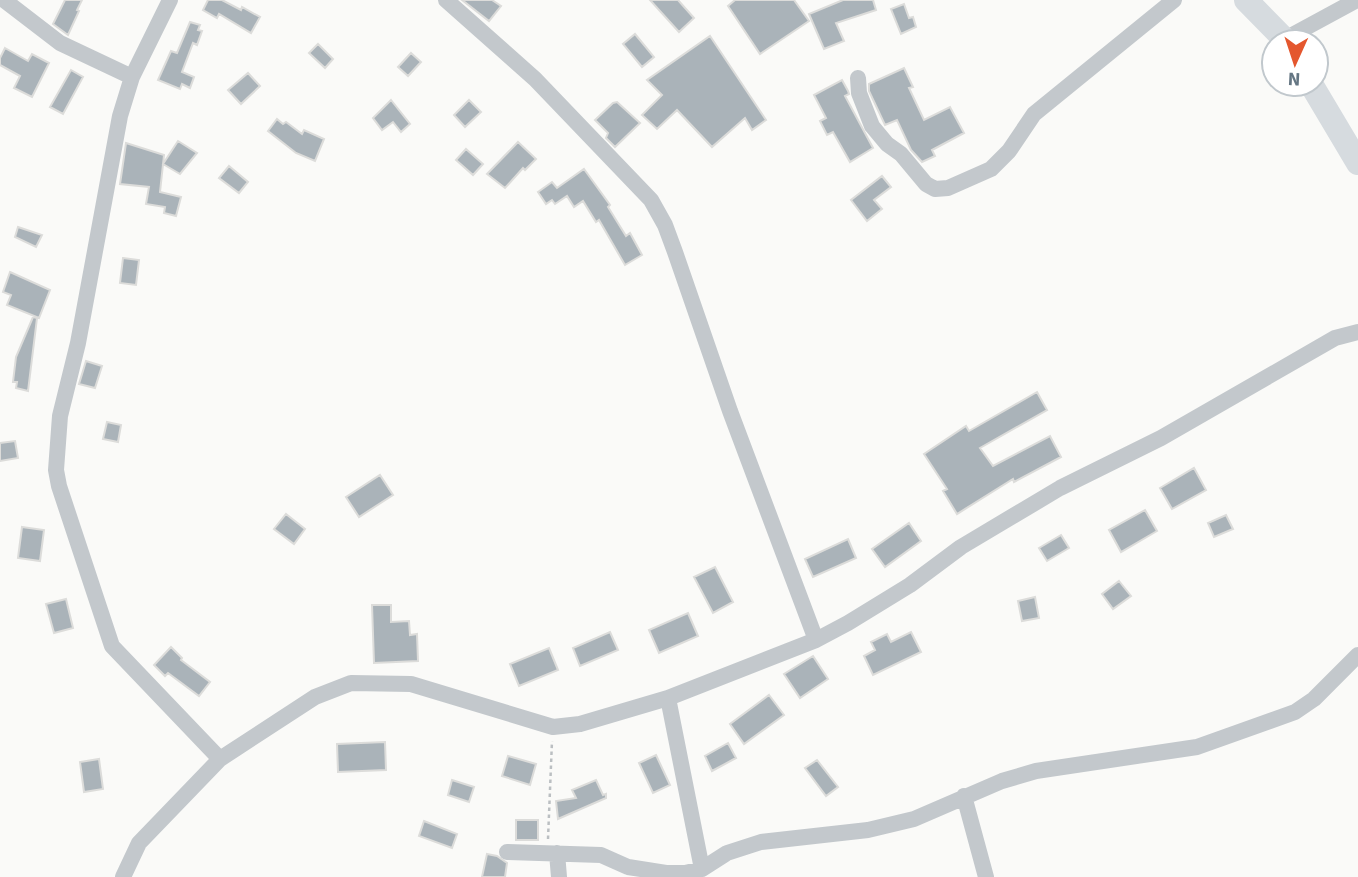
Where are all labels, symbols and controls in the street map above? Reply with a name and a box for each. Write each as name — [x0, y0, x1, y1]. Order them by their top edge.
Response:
north arrow — [1260, 28, 1330, 98]
text: N — [1287, 65, 1301, 92]

